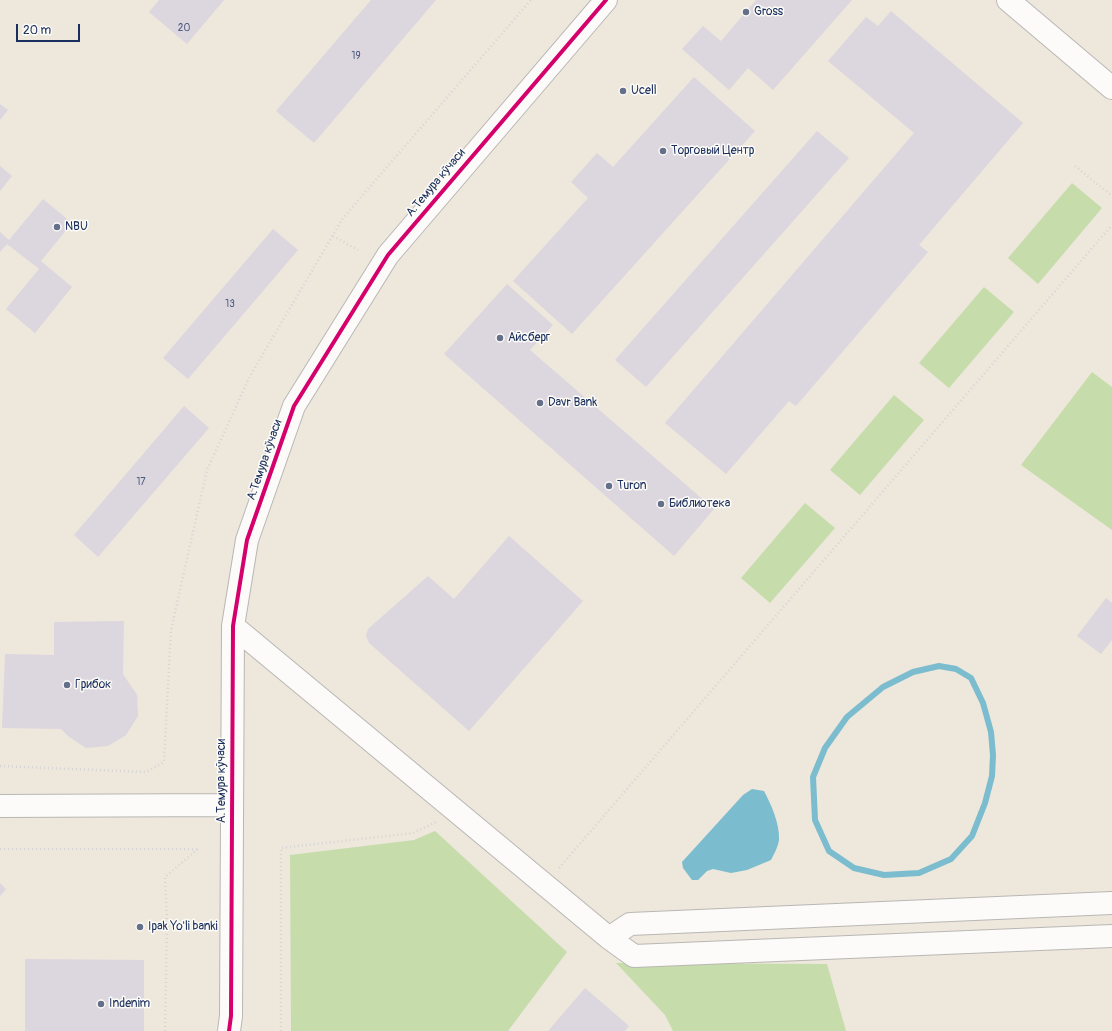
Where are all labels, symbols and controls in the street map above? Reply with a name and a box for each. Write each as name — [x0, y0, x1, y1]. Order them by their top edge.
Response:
place label: Gross — [754, 5, 783, 19]
marker: Gross — [741, 7, 751, 17]
scale bar — [18, 16, 82, 42]
house number: 20 — [178, 22, 190, 34]
text: 20 m — [23, 23, 51, 38]
house number: 19 — [351, 50, 361, 62]
place label: Ucell — [631, 84, 657, 98]
marker: Ucell — [618, 86, 628, 96]
place label: Торговый Центр — [671, 144, 754, 158]
street label: А.Темура кўчаси — [403, 146, 469, 220]
marker: Торговый Центр — [658, 146, 668, 156]
place label: NBU — [65, 220, 88, 234]
marker: NBU — [52, 222, 62, 232]
house number: 13 — [225, 298, 235, 310]
place label: Айсберг — [508, 331, 550, 345]
marker: Айсберг — [495, 333, 505, 343]
place label: Davr Bank — [548, 396, 597, 410]
marker: Davr Bank — [535, 398, 545, 408]
street label: А.Темура кўчаси — [244, 418, 286, 502]
house number: 17 — [136, 476, 146, 488]
place label: Turon — [617, 479, 646, 493]
marker: Turon — [604, 481, 614, 491]
place label: Библиотека — [669, 497, 730, 511]
marker: Библиотека — [656, 499, 666, 509]
place label: Грибок — [75, 678, 111, 692]
marker: Грибок — [62, 680, 72, 690]
street label: А.Темура кўчаси — [215, 739, 229, 823]
place label: Ipak Yo'li banki — [148, 920, 218, 934]
marker: Ipak Yo'li banki — [135, 922, 145, 932]
place label: Indenim — [109, 997, 150, 1011]
marker: Indenim — [96, 999, 106, 1009]

